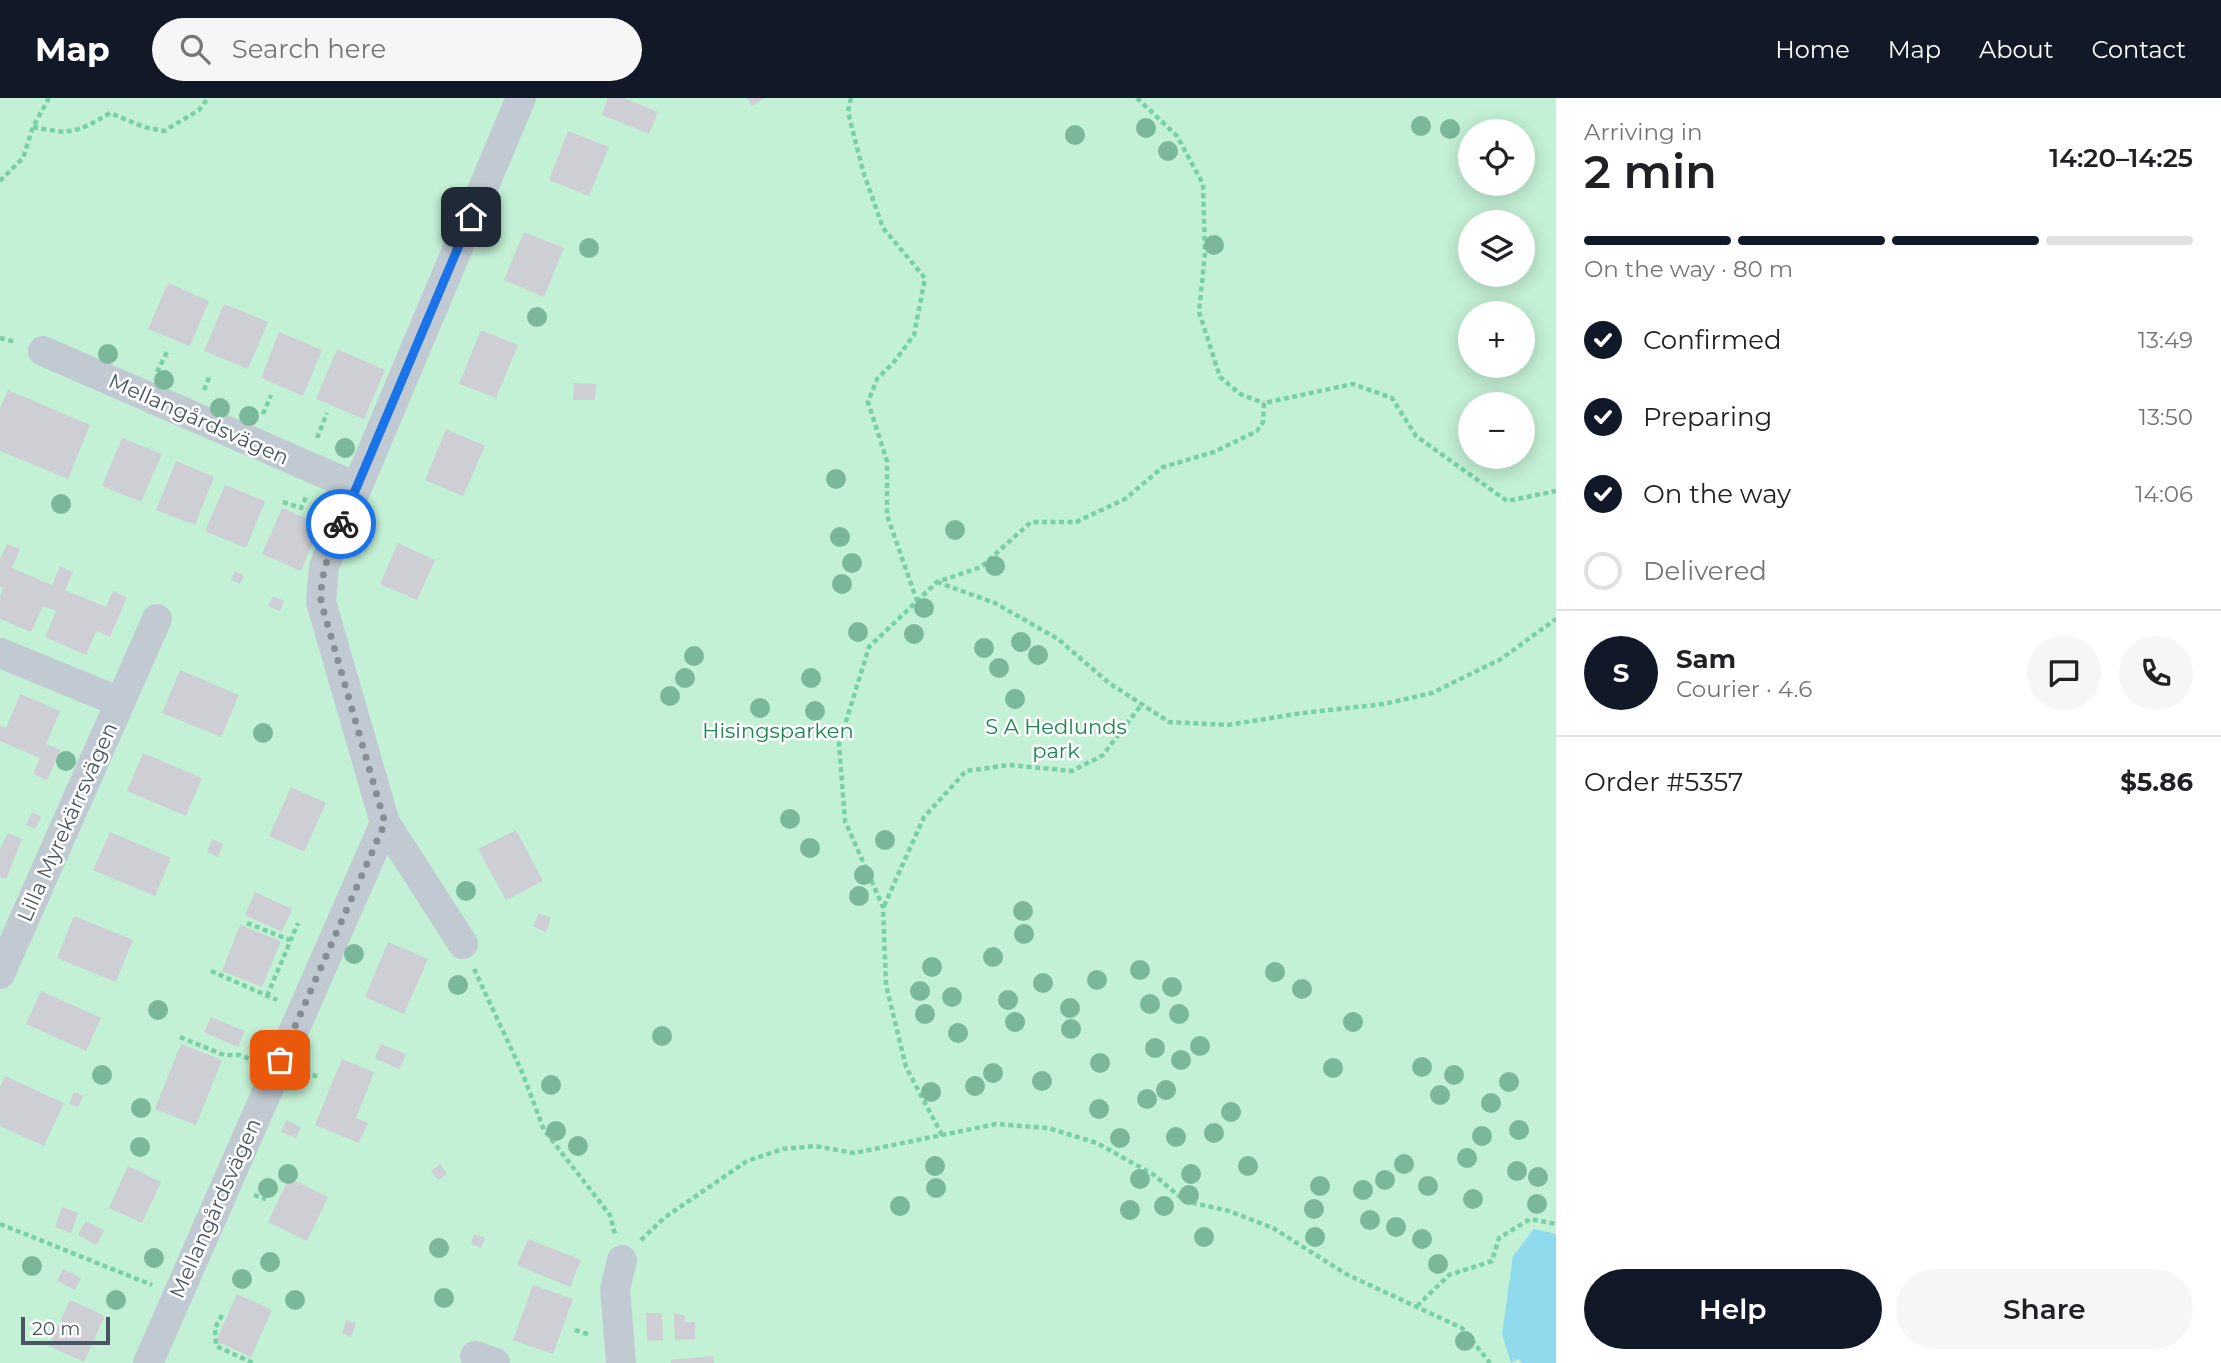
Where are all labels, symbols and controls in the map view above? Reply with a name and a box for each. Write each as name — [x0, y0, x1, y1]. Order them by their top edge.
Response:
search box — [152, 18, 642, 81]
text: Map — [35, 29, 110, 69]
icon: search — [176, 30, 214, 68]
text: Search here — [232, 33, 386, 65]
text: Home — [1775, 35, 1850, 64]
text: Map — [1888, 35, 1941, 64]
text: About — [1979, 35, 2053, 64]
text: Contact — [2091, 35, 2186, 64]
text: Arriving in — [1584, 118, 1703, 146]
map controls — [1458, 119, 1535, 469]
button: locate — [1458, 119, 1535, 196]
text: 14:20–14:25 — [2049, 142, 2193, 174]
text: 2 min — [1584, 143, 1717, 200]
pin — [441, 187, 501, 247]
icon: home — [452, 198, 490, 236]
button: layers — [1458, 210, 1535, 287]
text: On the way · 80 m — [1584, 255, 1793, 283]
button: + — [1458, 301, 1535, 378]
icon: check — [1584, 321, 1622, 359]
text: Confirmed — [1643, 324, 1782, 356]
text: 13:49 — [2138, 326, 2193, 354]
street label: Mellangårdsvägen — [105, 368, 293, 470]
button: − — [1458, 392, 1535, 469]
icon: check — [1584, 398, 1622, 436]
text: Preparing — [1643, 401, 1772, 433]
text: 13:50 — [2139, 403, 2193, 431]
icon: check — [1584, 475, 1622, 513]
text: On the way — [1643, 478, 1791, 510]
text: 14:06 — [2135, 480, 2193, 508]
courier — [306, 489, 376, 559]
icon: bike — [322, 505, 360, 543]
text: Delivered — [1643, 555, 1767, 587]
button: chat — [2027, 636, 2101, 710]
button: phone — [2119, 636, 2193, 710]
text: Sam — [1676, 643, 1736, 675]
text: S — [1613, 657, 1629, 689]
text: Courier · 4.6 — [1676, 675, 1812, 703]
park label: S A Hedlunds park — [985, 714, 1127, 763]
street label: Lilla Myrekärrsvägen — [12, 718, 122, 926]
park label: Hisingsparken — [702, 718, 854, 743]
text: Order #5357 — [1584, 766, 1743, 798]
text: $5.86 — [2120, 766, 2193, 798]
pin — [250, 1030, 310, 1090]
icon: bag — [261, 1041, 299, 1079]
street label: Mellangårdsvägen — [164, 1114, 266, 1302]
button: Help — [1584, 1269, 1882, 1349]
button: Share — [1896, 1269, 2193, 1349]
scale bar — [21, 1314, 110, 1346]
text: 20 m — [32, 1317, 80, 1340]

